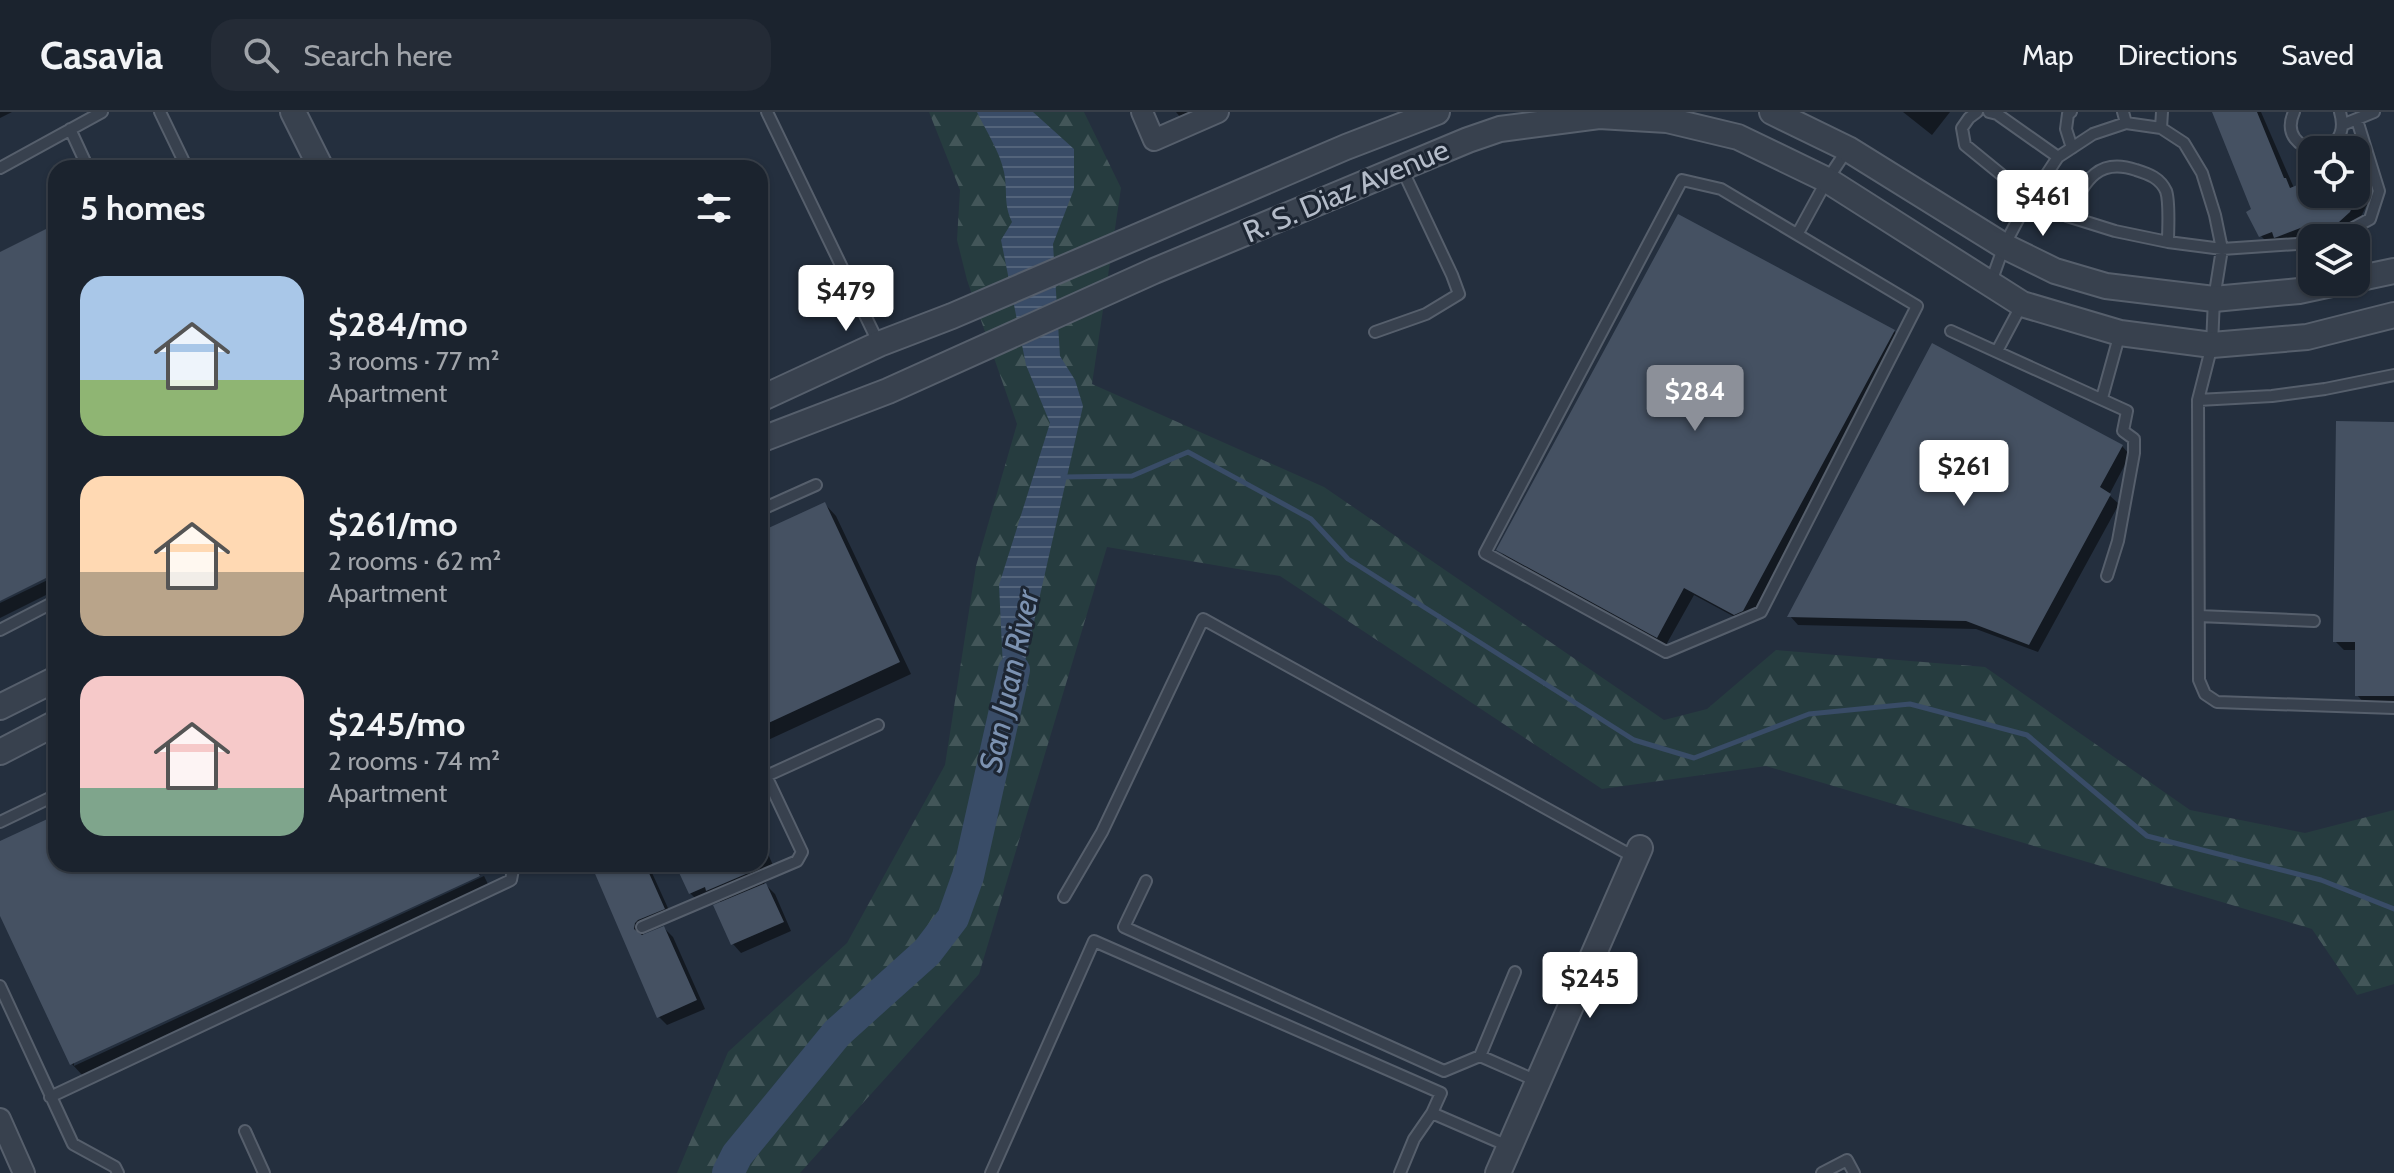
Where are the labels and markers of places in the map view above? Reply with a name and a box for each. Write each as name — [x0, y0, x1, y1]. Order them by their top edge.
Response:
pin: $461 — [1996, 170, 2090, 238]
pin: $479 — [799, 265, 893, 333]
pin: $284 — [1648, 365, 1742, 433]
pin: $261 — [1917, 440, 2011, 508]
pin: $245 — [1543, 952, 1637, 1020]

